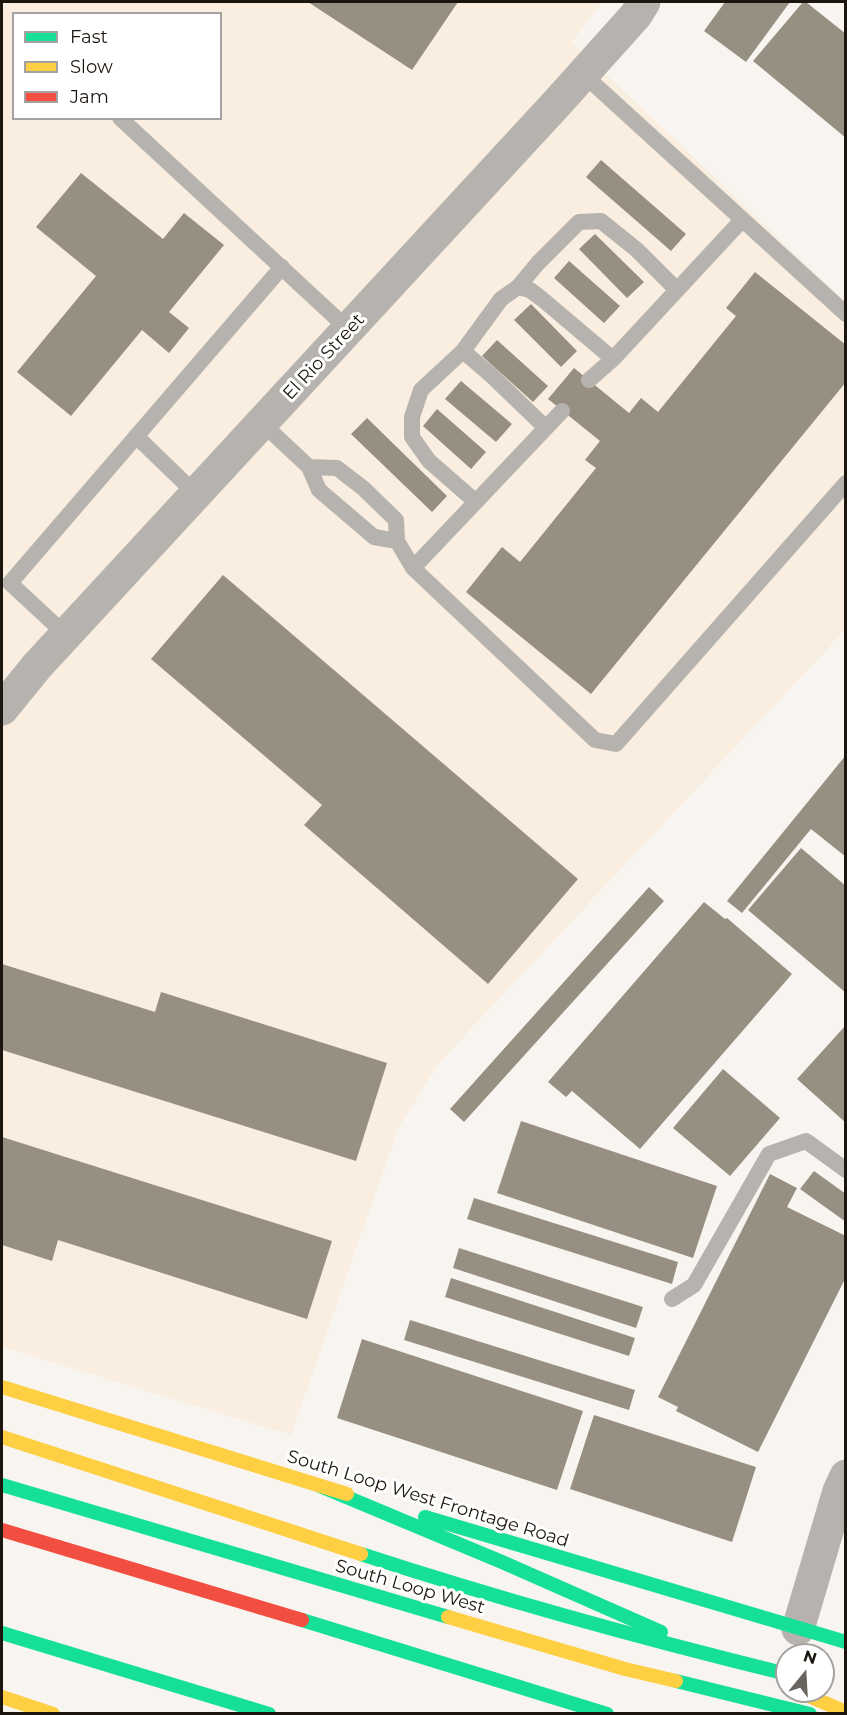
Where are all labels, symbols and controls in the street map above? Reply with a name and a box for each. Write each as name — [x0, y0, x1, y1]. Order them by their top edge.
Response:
legend — [12, 12, 222, 120]
text: Fast — [70, 26, 108, 48]
text: Slow — [70, 56, 113, 78]
text: Jam — [70, 86, 109, 108]
street label: El Rio Street — [279, 309, 369, 405]
street label: South Loop West Frontage Road — [285, 1446, 571, 1552]
street label: South Loop West — [333, 1555, 487, 1619]
north arrow — [775, 1643, 835, 1703]
text: N — [801, 1646, 819, 1668]

